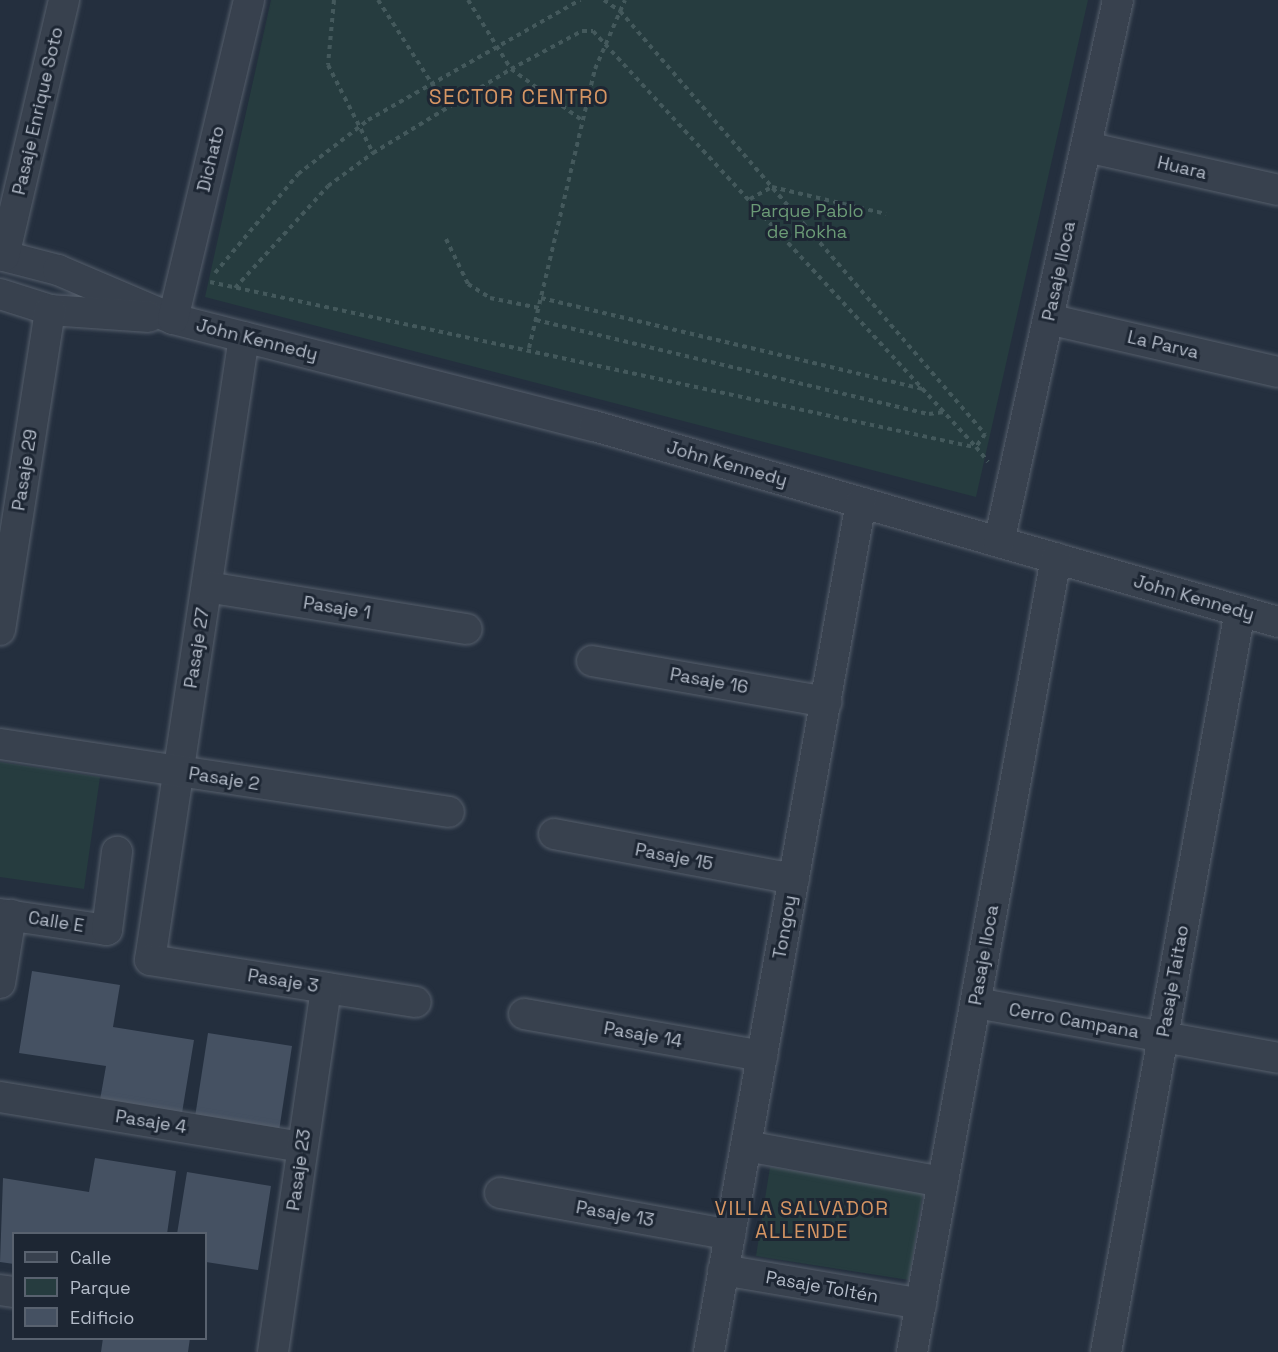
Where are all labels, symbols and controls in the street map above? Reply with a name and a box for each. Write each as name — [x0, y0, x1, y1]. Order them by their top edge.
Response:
street label: Pasaje Enrique Soto — [8, 25, 68, 197]
district label: SECTOR CENTRO — [429, 84, 609, 110]
street label: Dichato — [193, 124, 229, 194]
street label: Huara — [1155, 152, 1209, 184]
park label: Parque Pablo de Rokha — [750, 201, 864, 244]
street label: Pasaje Iloca — [1038, 219, 1080, 323]
street label: John Kennedy — [194, 314, 320, 366]
street label: La Parva — [1125, 326, 1201, 364]
street label: Pasaje 29 — [8, 428, 42, 512]
street label: John Kennedy — [664, 436, 790, 492]
street label: John Kennedy — [1131, 570, 1257, 626]
street label: Pasaje 1 — [302, 592, 372, 624]
street label: Pasaje 27 — [180, 606, 214, 690]
street label: Pasaje 16 — [668, 664, 750, 698]
street label: Pasaje 2 — [187, 763, 261, 795]
street label: Pasaje 15 — [633, 839, 715, 875]
street label: Tongoy — [769, 893, 801, 961]
street label: Pasaje Iloca — [965, 903, 1003, 1007]
street label: Calle E — [27, 907, 85, 937]
street label: Pasaje Taitao — [1152, 923, 1194, 1039]
street label: Pasaje 3 — [246, 965, 320, 997]
street label: Cerro Campana — [1007, 999, 1141, 1043]
street label: Pasaje 14 — [602, 1017, 684, 1053]
street label: Pasaje 4 — [114, 1106, 188, 1138]
street label: Pasaje 23 — [283, 1128, 315, 1212]
district label: VILLA SALVADOR ALLENDE — [714, 1196, 890, 1243]
street label: Pasaje 13 — [574, 1197, 656, 1231]
legend — [12, 1232, 207, 1340]
text: Calle — [70, 1246, 111, 1269]
street label: Pasaje Toltén — [764, 1266, 880, 1308]
text: Parque — [70, 1276, 131, 1299]
text: Edificio — [70, 1306, 134, 1329]

